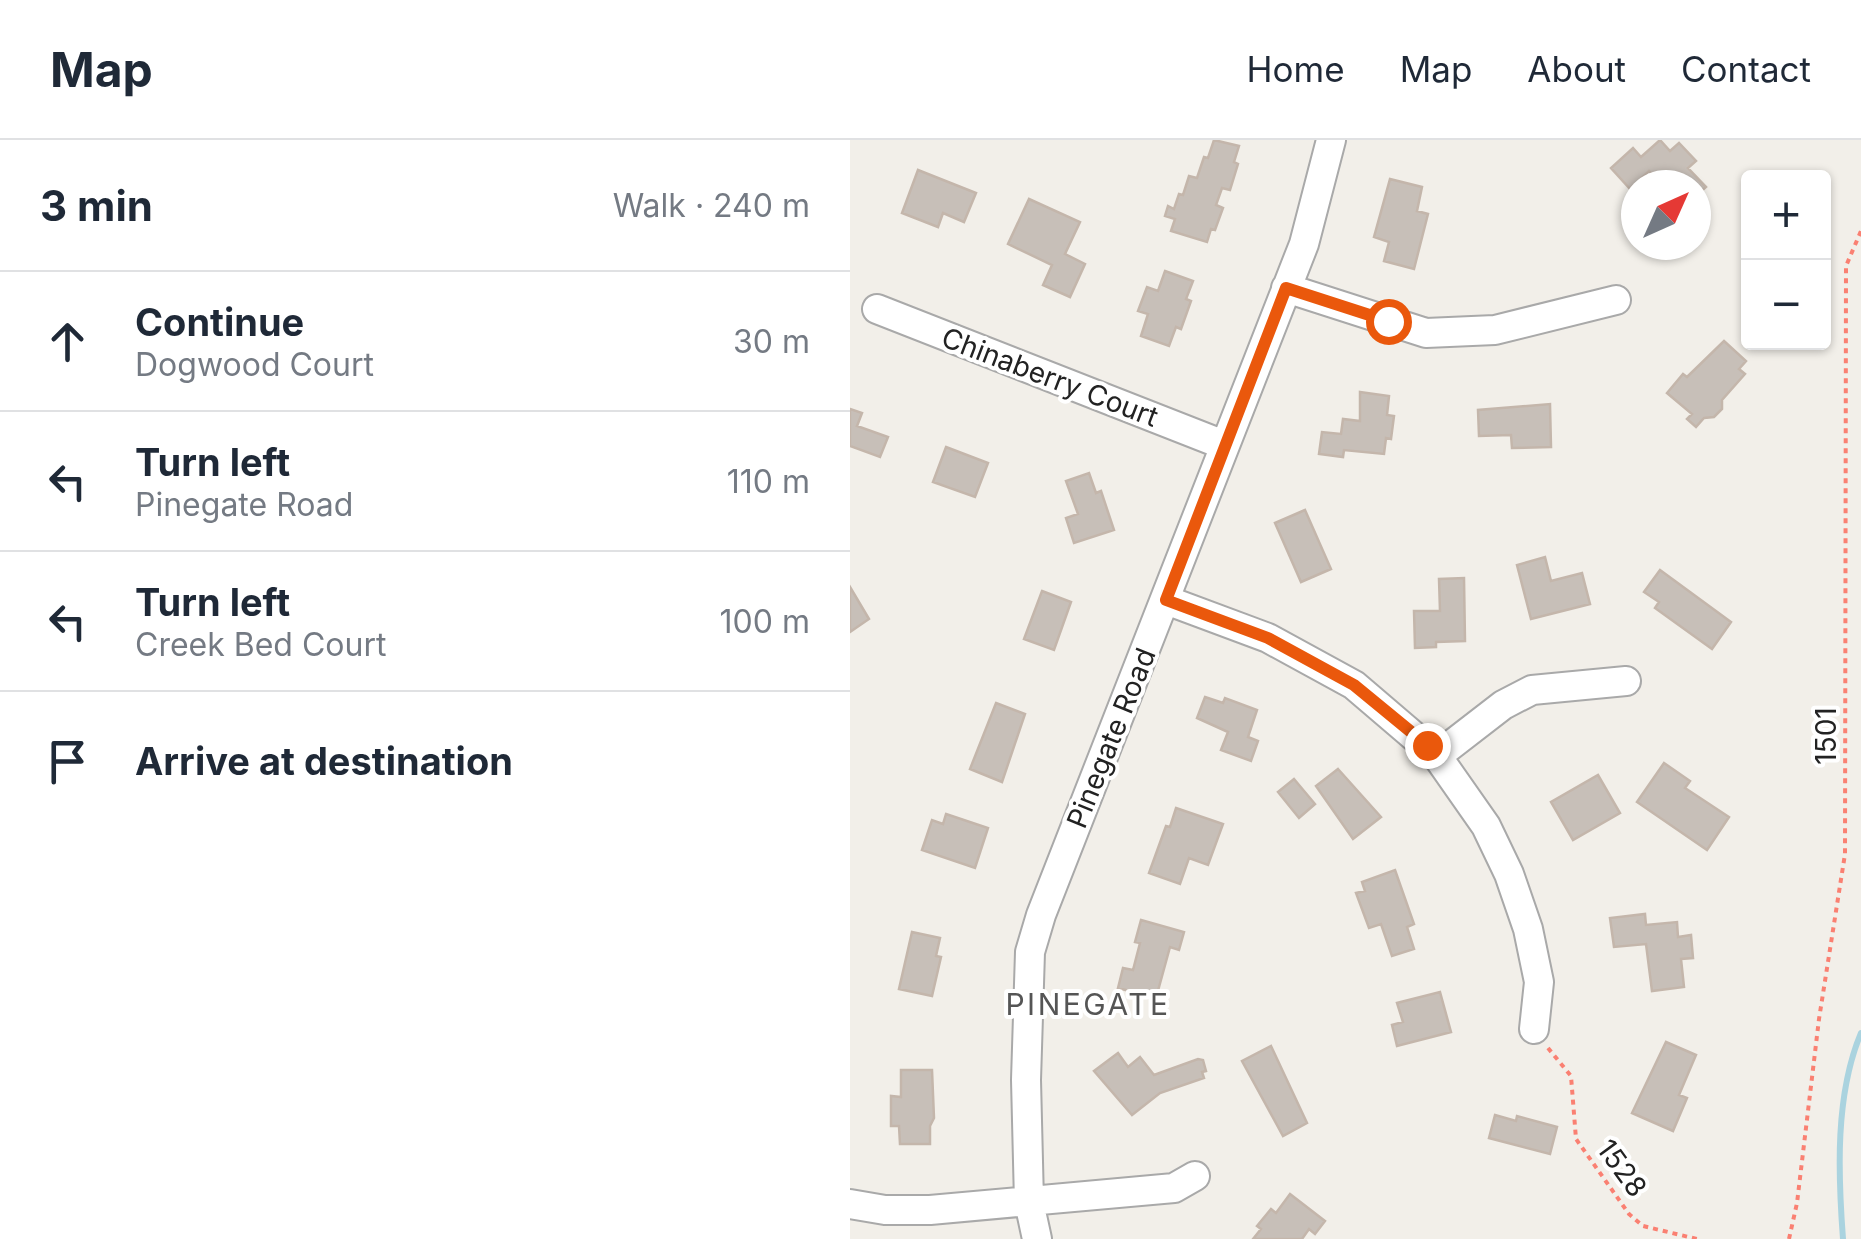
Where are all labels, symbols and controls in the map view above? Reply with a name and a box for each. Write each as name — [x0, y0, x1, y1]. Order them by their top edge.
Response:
text: Map — [50, 40, 153, 99]
text: Home — [1247, 48, 1345, 90]
text: Map — [1400, 48, 1472, 90]
text: About — [1527, 48, 1626, 90]
text: Contact — [1681, 48, 1811, 90]
north arrow — [1621, 170, 1711, 260]
map controls — [1741, 170, 1831, 350]
button: + — [1741, 170, 1831, 260]
text: 3 min — [40, 180, 153, 231]
text: Walk · 240 m — [613, 186, 810, 225]
button: − — [1741, 260, 1831, 350]
text: Continue — [135, 299, 304, 345]
route start — [1366, 299, 1412, 345]
icon: ahead — [40, 314, 95, 369]
street label: Chinaberry Court — [937, 320, 1163, 434]
text: 30 m — [733, 322, 810, 361]
text: Dogwood Court — [135, 345, 374, 384]
text: Turn left — [135, 439, 290, 485]
icon: left — [40, 454, 95, 509]
text: 110 m — [727, 462, 810, 501]
text: Pinegate Road — [135, 485, 353, 524]
text: Turn left — [135, 579, 290, 625]
icon: left — [40, 594, 95, 649]
text: 100 m — [720, 602, 810, 641]
text: Creek Bed Court — [135, 625, 386, 664]
street label: Pinegate Road — [1059, 643, 1163, 833]
street label: 1501 — [1809, 707, 1843, 765]
route end — [1405, 723, 1451, 769]
icon: arrive — [40, 734, 95, 789]
text: Arrive at destination — [135, 738, 513, 784]
district label: PINEGATE — [1005, 986, 1171, 1022]
street label: 1528 — [1590, 1133, 1654, 1203]

